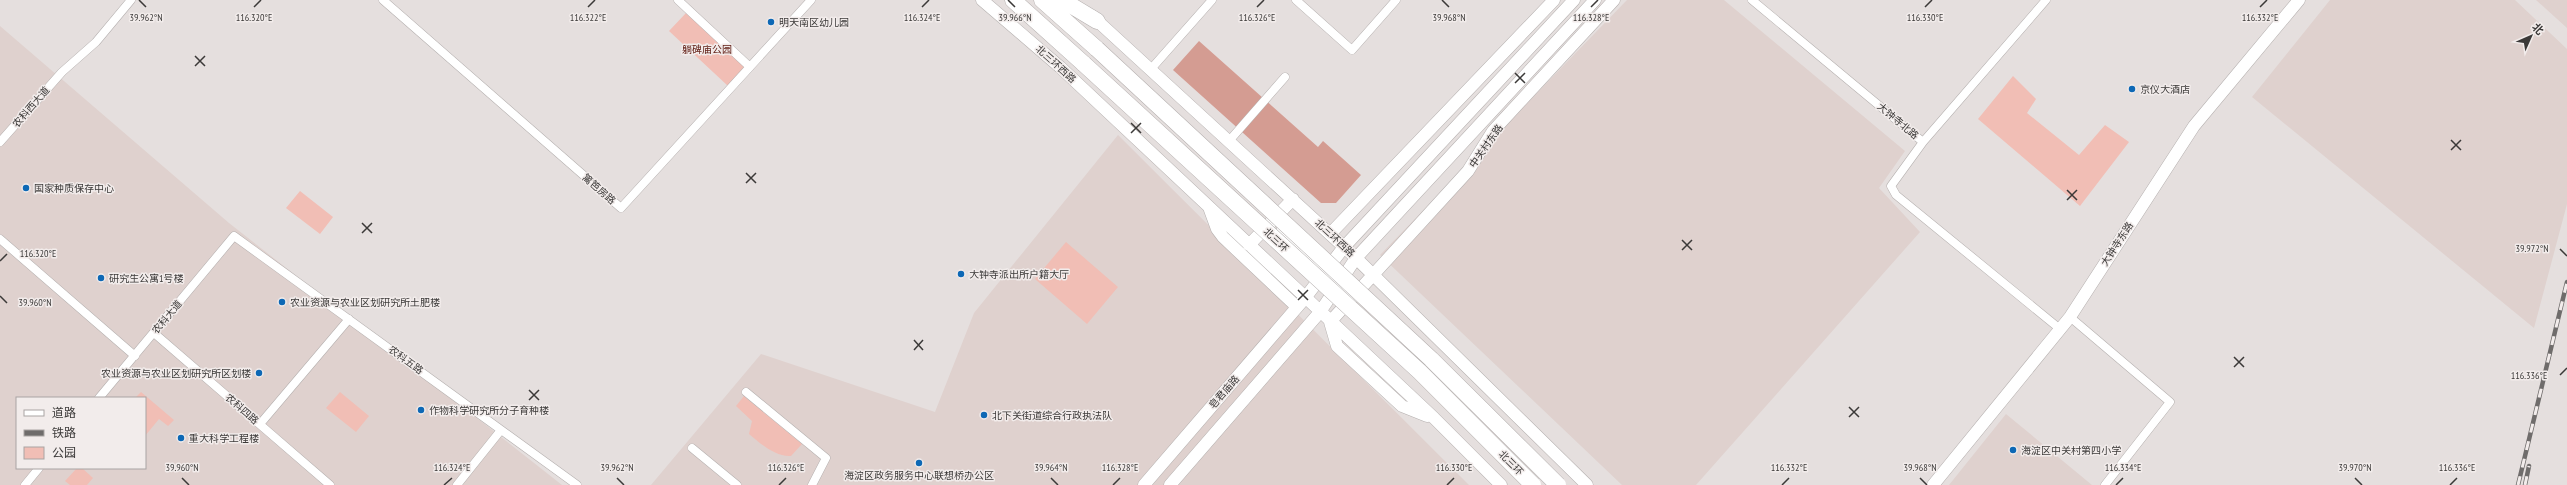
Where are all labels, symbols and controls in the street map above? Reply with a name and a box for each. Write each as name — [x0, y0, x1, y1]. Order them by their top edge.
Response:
text: 39.962°N — [129, 11, 163, 24]
text: 116.320°E — [236, 11, 272, 24]
text: 116.322°E — [570, 11, 606, 24]
text: 116.324°E — [904, 11, 940, 24]
text: 39.966°N — [998, 11, 1032, 24]
text: 116.326°E — [1239, 11, 1275, 24]
text: 39.968°N — [1432, 11, 1466, 24]
text: 116.328°E — [1573, 11, 1609, 24]
text: 116.330°E — [1907, 11, 1943, 24]
text: 116.332°E — [2242, 11, 2278, 24]
place label: 明天南区幼儿园 — [779, 16, 849, 29]
north arrow — [2511, 16, 2551, 56]
marker: 明天南区幼儿园 — [766, 17, 776, 27]
text: 北 — [2529, 20, 2547, 38]
street label: 北三环西路 — [1033, 42, 1079, 86]
park label: 躺碑庙公园 — [682, 43, 732, 56]
place label: 京仪大酒店 — [2140, 83, 2190, 96]
street label: 农科西大道 — [10, 84, 52, 130]
marker: 京仪大酒店 — [2127, 84, 2137, 94]
street label: 大钟寺北路 — [1875, 100, 1921, 142]
street label: 中关村东路 — [1466, 122, 1506, 170]
street label: 篱笆房路 — [580, 171, 618, 207]
place label: 国家种质保存中心 — [34, 182, 114, 195]
marker: 国家种质保存中心 — [21, 183, 31, 193]
street label: 北三环西路 — [1312, 216, 1358, 260]
street label: 大钟寺东路 — [2098, 219, 2136, 269]
street label: 北三环 — [1261, 225, 1291, 255]
text: 39.972°N — [2515, 242, 2549, 255]
text: 116.320°E — [20, 247, 56, 260]
place label: 大钟寺派出所户籍大厅 — [969, 268, 1069, 281]
marker: 大钟寺派出所户籍大厅 — [956, 269, 966, 279]
place label: 研究生公寓1号楼 — [109, 272, 184, 285]
marker: 研究生公寓1号楼 — [96, 273, 106, 283]
text: 39.960°N — [18, 296, 52, 309]
place label: 农业资源与农业区划研究所土肥楼 — [290, 296, 440, 309]
marker: 农业资源与农业区划研究所土肥楼 — [277, 297, 287, 307]
street label: 农科大道 — [149, 298, 185, 336]
street label: 农科五路 — [386, 343, 426, 377]
place label: 农业资源与农业区划研究所区划楼 — [101, 367, 251, 380]
marker: 农业资源与农业区划研究所区划楼 — [254, 368, 264, 378]
text: 116.336°E — [2511, 369, 2547, 382]
street label: 皂君庙路 — [1206, 373, 1242, 411]
street label: 农科四路 — [223, 391, 261, 427]
legend — [16, 397, 146, 469]
place label: 作物科学研究所分子育种楼 — [429, 404, 549, 417]
text: 道路 — [52, 405, 76, 420]
marker: 作物科学研究所分子育种楼 — [416, 405, 426, 415]
place label: 北下关街道综合行政执法队 — [992, 409, 1112, 422]
marker: 北下关街道综合行政执法队 — [979, 410, 989, 420]
text: 铁路 — [52, 425, 76, 440]
place label: 重大科学工程楼 — [189, 432, 259, 445]
marker: 重大科学工程楼 — [176, 433, 186, 443]
place label: 海淀区中关村第四小学 — [2021, 444, 2121, 457]
text: 公园 — [52, 445, 76, 460]
marker: 海淀区中关村第四小学 — [2008, 445, 2018, 455]
street label: 北三环 — [1496, 448, 1526, 478]
marker: 海淀区政务服务中心联想桥办公区 — [914, 458, 924, 468]
text: 39.960°N — [165, 461, 199, 474]
text: 116.324°E — [434, 461, 470, 474]
text: 39.962°N — [600, 461, 634, 474]
text: 116.326°E — [768, 461, 804, 474]
text: 39.964°N — [1034, 461, 1068, 474]
text: 116.328°E — [1102, 461, 1138, 474]
text: 116.330°E — [1436, 461, 1472, 474]
text: 116.332°E — [1771, 461, 1807, 474]
text: 39.968°N — [1903, 461, 1937, 474]
text: 116.334°E — [2105, 461, 2141, 474]
text: 39.970°N — [2338, 461, 2372, 474]
text: 116.336°E — [2439, 461, 2475, 474]
place label: 海淀区政务服务中心联想桥办公区 — [844, 469, 994, 482]

